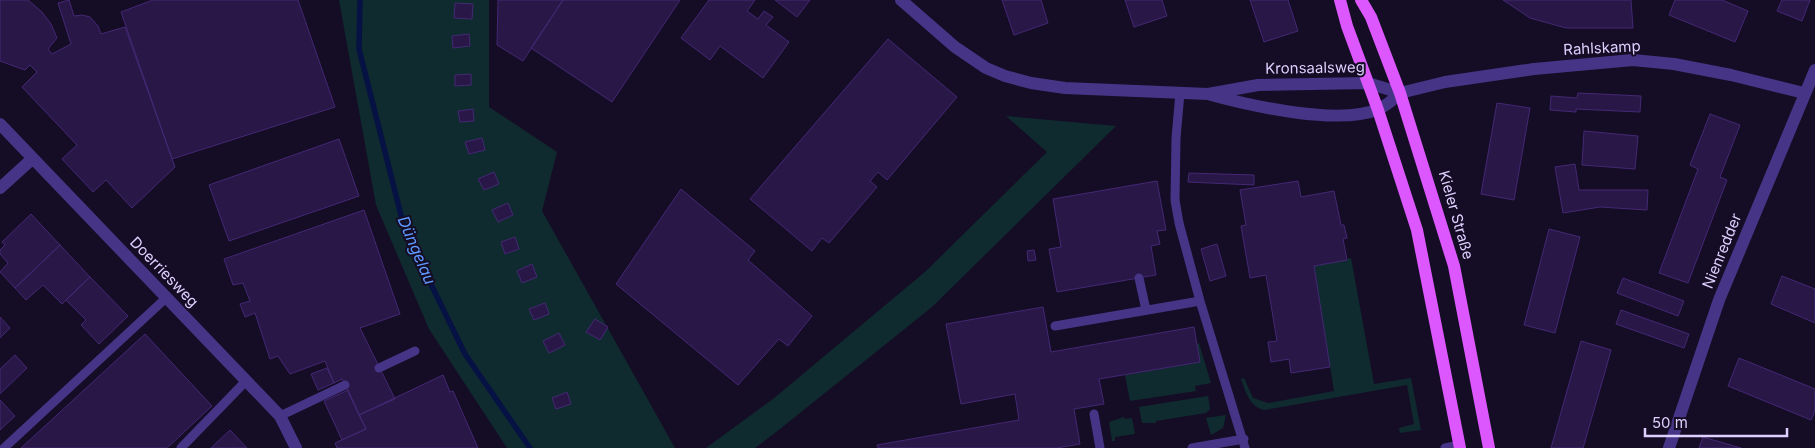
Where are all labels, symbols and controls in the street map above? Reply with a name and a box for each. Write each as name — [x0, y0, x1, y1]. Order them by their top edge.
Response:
street label: Rahlskamp — [1563, 36, 1641, 59]
street label: Kronsaalsweg — [1265, 57, 1365, 78]
street label: Kieler Straße — [1435, 168, 1478, 261]
street label: Nienredder — [1698, 210, 1745, 291]
water label: Düngelau — [394, 213, 440, 287]
street label: Doerriesweg — [126, 232, 203, 311]
scale bar — [1645, 406, 1788, 438]
text: 50 m — [1652, 413, 1688, 432]

